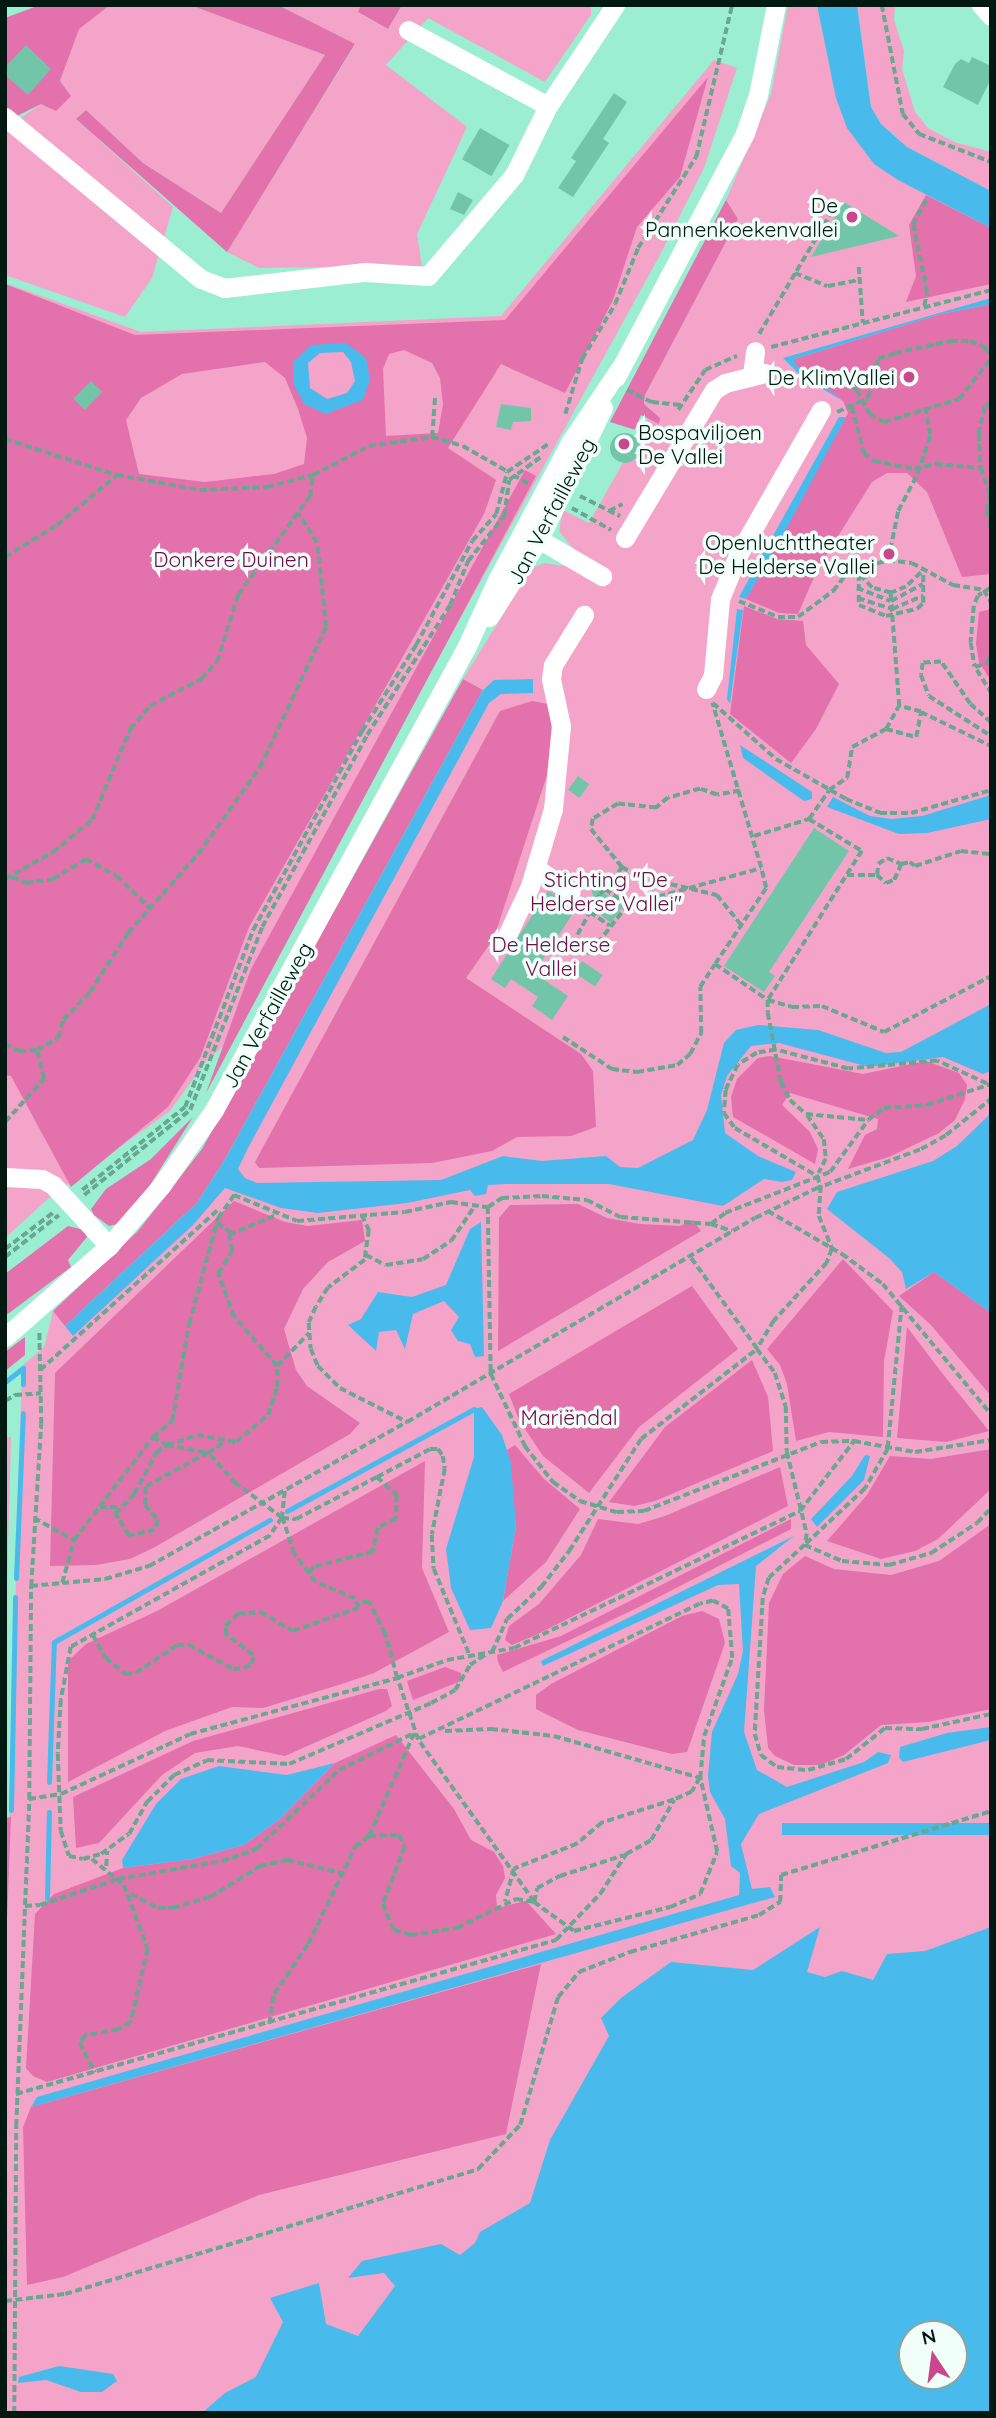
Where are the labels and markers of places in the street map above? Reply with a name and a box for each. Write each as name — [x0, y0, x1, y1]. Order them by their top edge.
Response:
place label: De Pannenkoekenvallei — [645, 192, 838, 242]
marker: De Pannenkoekenvallei — [844, 209, 860, 225]
place label: De KlimVallei — [768, 364, 895, 390]
marker: De KlimVallei — [901, 369, 917, 385]
place label: Bospaviljoen De Vallei — [638, 419, 762, 469]
marker: Bospaviljoen De Vallei — [616, 436, 632, 452]
place label: Openluchttheater De Helderse Vallei — [698, 529, 875, 579]
marker: Openluchttheater De Helderse Vallei — [881, 546, 897, 562]

